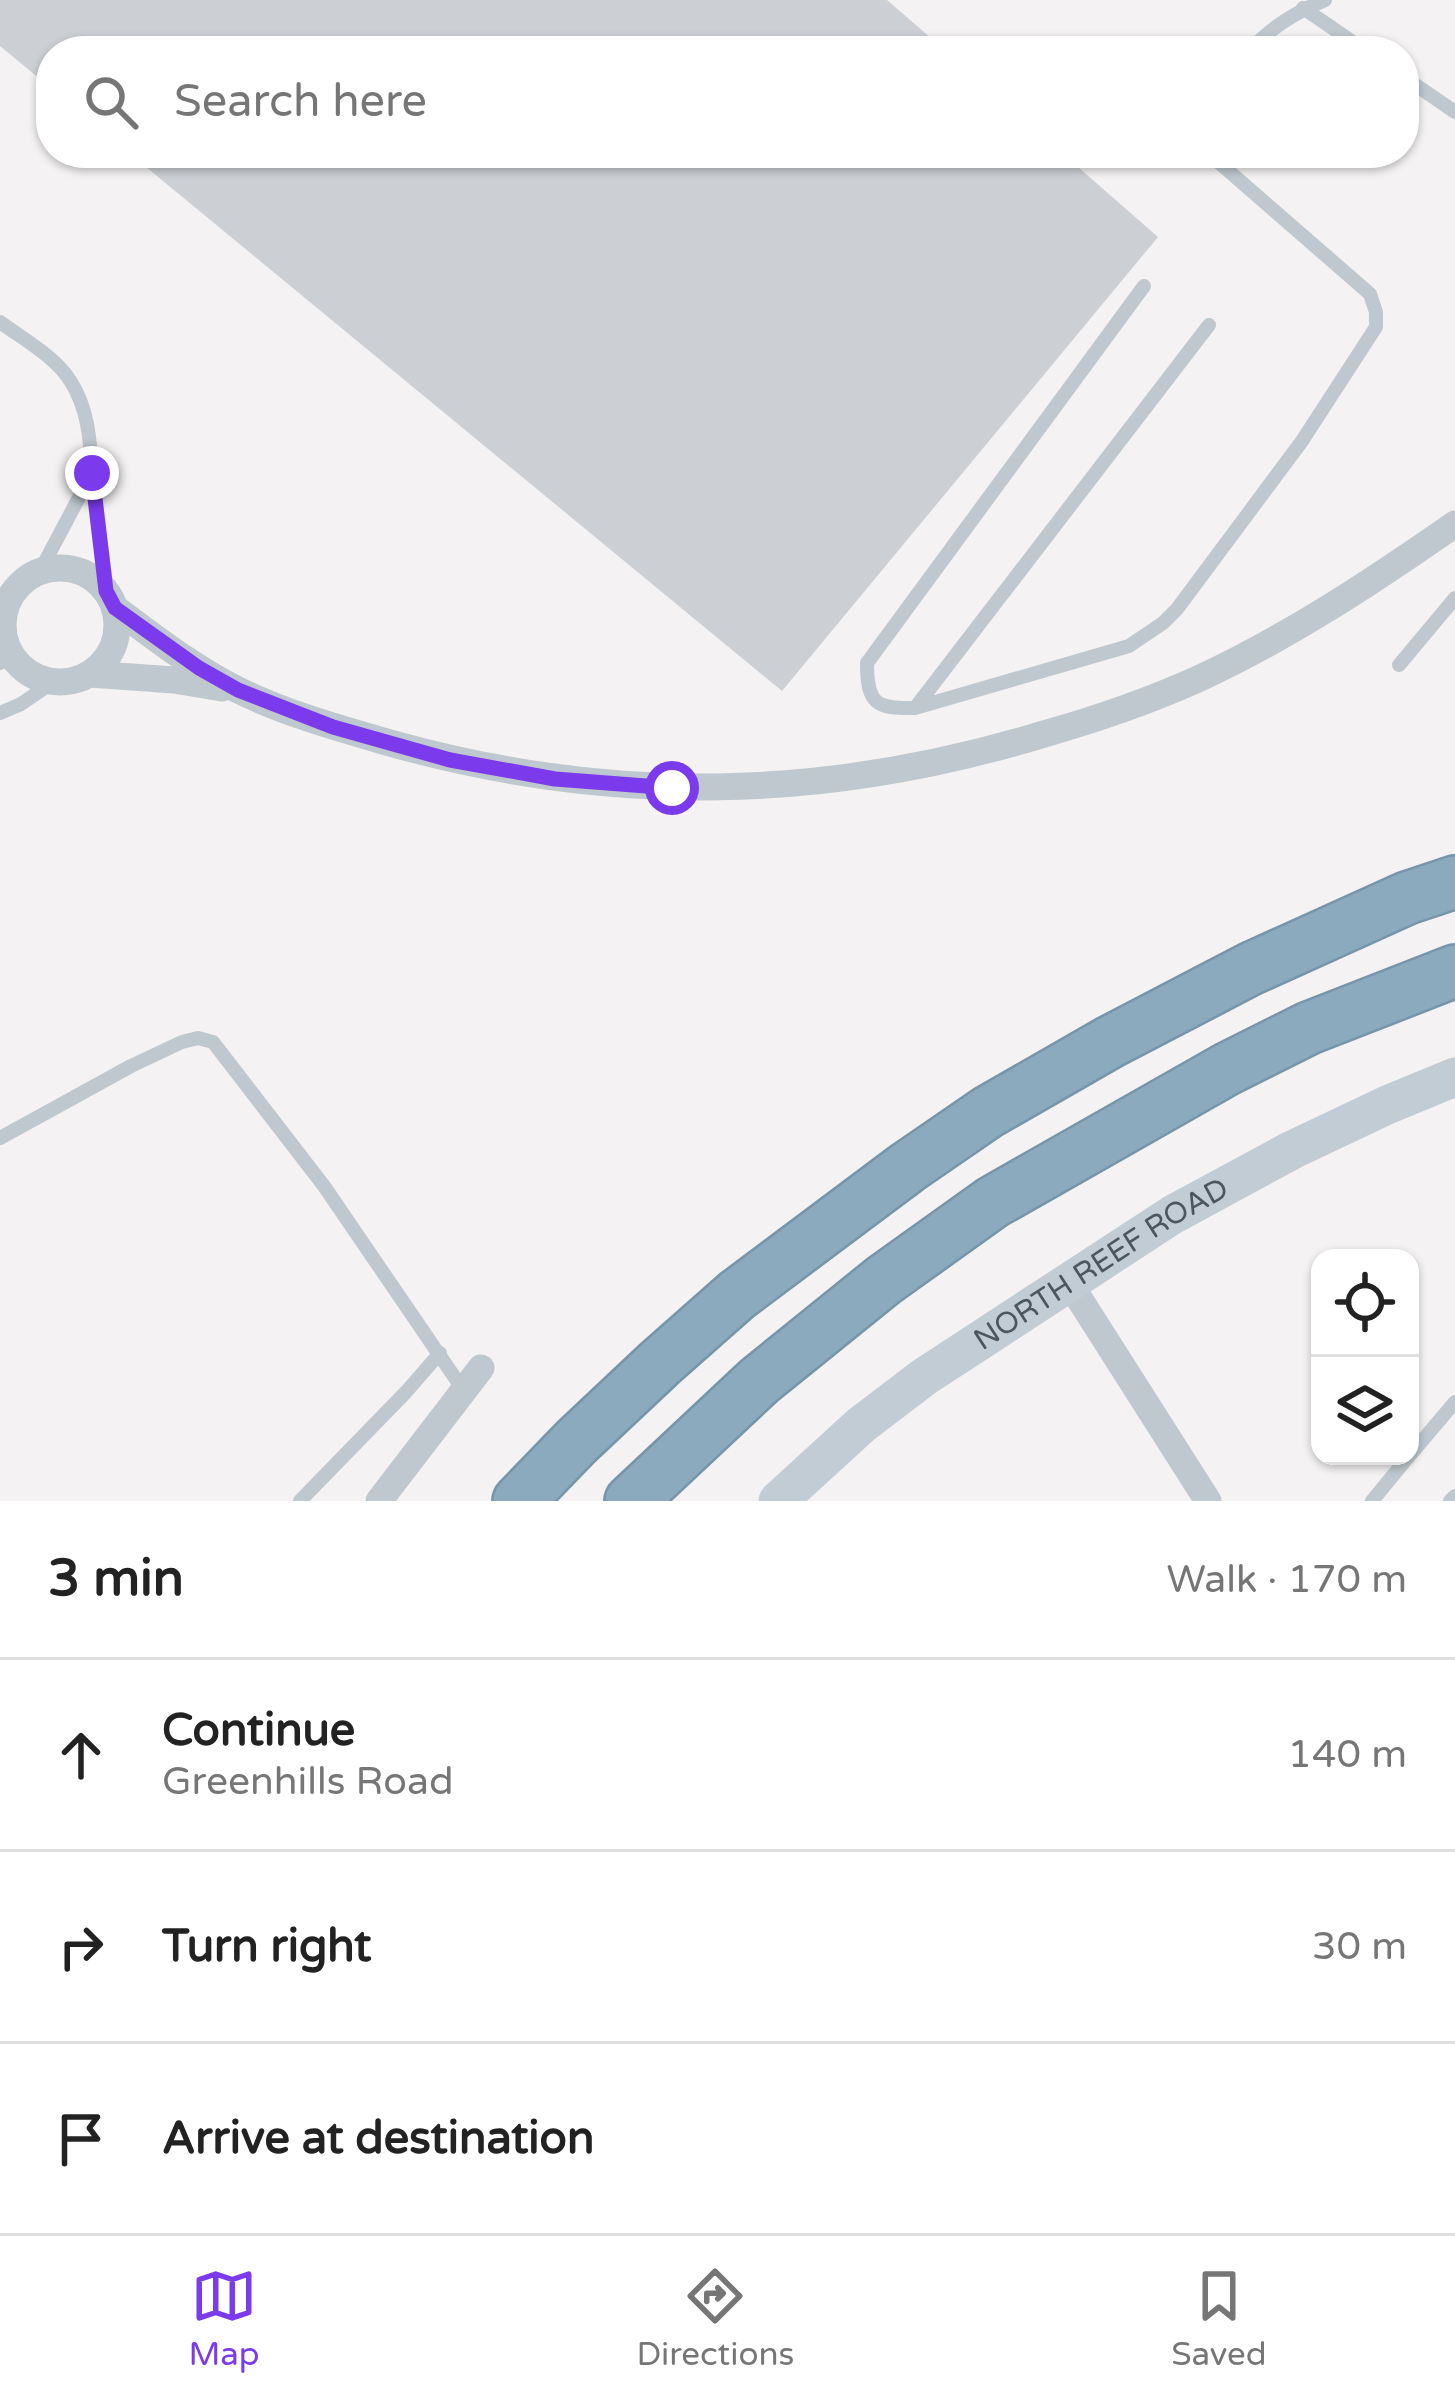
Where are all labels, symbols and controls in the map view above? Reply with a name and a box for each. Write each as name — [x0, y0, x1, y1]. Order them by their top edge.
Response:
search box — [36, 36, 1419, 168]
icon: search — [78, 69, 144, 135]
text: Search here — [174, 75, 427, 129]
route end — [65, 446, 119, 500]
route start — [645, 761, 699, 815]
street label: NORTH REEF ROAD — [967, 1170, 1235, 1358]
map controls — [1311, 1249, 1419, 1465]
button: locate — [1311, 1249, 1419, 1357]
button: layers — [1311, 1357, 1419, 1465]
text: 3 min — [48, 1548, 184, 1610]
text: Walk · 170 m — [1166, 1556, 1407, 1603]
text: Continue — [162, 1704, 355, 1758]
icon: ahead — [48, 1722, 114, 1788]
text: 140 m — [1288, 1731, 1407, 1778]
text: Greenhills Road — [162, 1758, 454, 1805]
icon: right — [48, 1914, 114, 1980]
text: Turn right — [162, 1920, 371, 1974]
text: 30 m — [1312, 1923, 1407, 1970]
icon: arrive — [48, 2106, 114, 2172]
text: Arrive at destination — [162, 2112, 594, 2166]
tab: Map — [188, 2263, 260, 2374]
tab: Directions — [636, 2263, 794, 2374]
tab: Saved — [1171, 2263, 1267, 2374]

